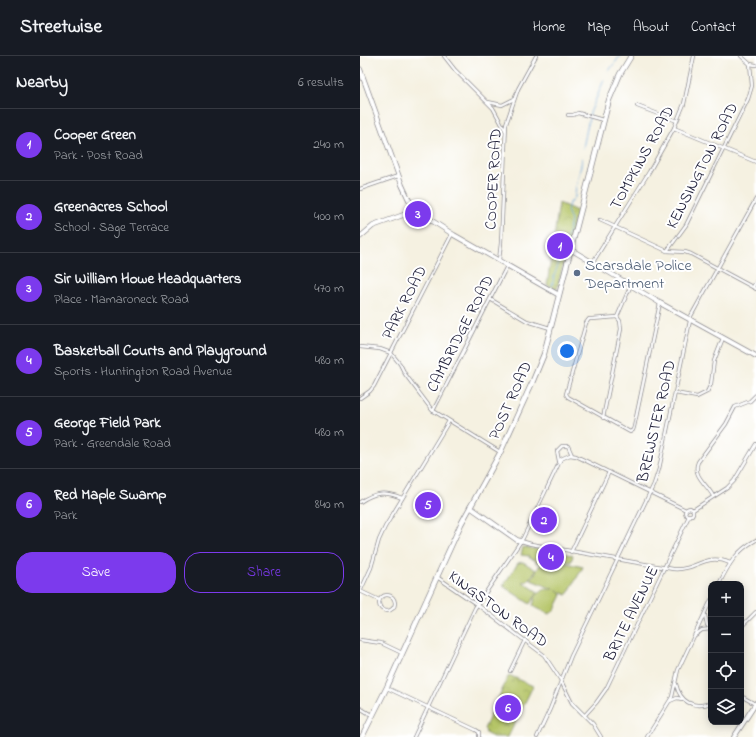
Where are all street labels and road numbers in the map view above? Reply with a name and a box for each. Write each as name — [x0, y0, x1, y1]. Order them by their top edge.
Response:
street label: KENSINGTON ROAD — [661, 99, 745, 233]
street label: TOMPKINS ROAD — [604, 102, 681, 214]
street label: COOPER ROAD — [479, 128, 509, 230]
street label: PARK ROAD — [376, 262, 434, 344]
street label: CAMBRIDGE ROAD — [421, 271, 501, 397]
street label: POST ROAD — [483, 358, 539, 444]
street label: BREWSTER ROAD — [631, 358, 683, 486]
street label: BRITE AVENUE — [598, 562, 665, 667]
street label: KINGSTON ROAD — [443, 565, 553, 654]

